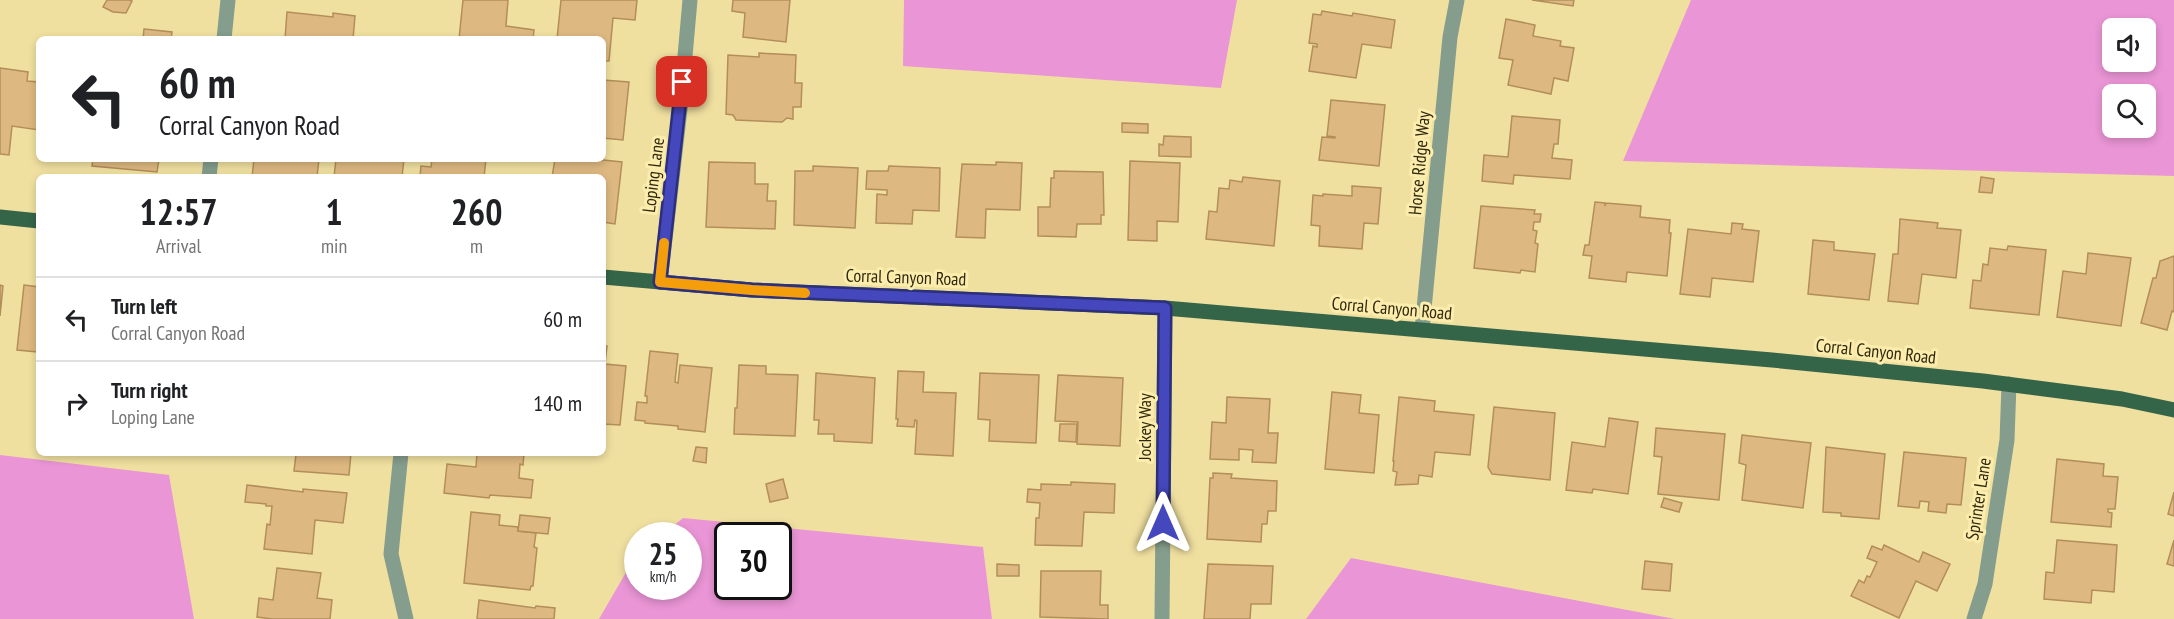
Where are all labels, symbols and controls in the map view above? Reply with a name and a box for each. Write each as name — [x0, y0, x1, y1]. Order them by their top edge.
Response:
map controls — [2102, 18, 2156, 138]
button: sound — [2102, 18, 2156, 72]
text: 60 m — [159, 55, 236, 110]
pin — [656, 56, 707, 107]
icon: left — [60, 60, 138, 138]
icon: arrive — [665, 65, 698, 98]
button: search — [2102, 84, 2156, 138]
text: Corral Canyon Road — [159, 108, 340, 142]
street label: Horse Ridge Way — [1403, 110, 1435, 216]
street label: Loping Lane — [637, 136, 669, 214]
text: 12:57 — [140, 188, 217, 235]
text: 1 — [325, 188, 343, 235]
text: 260 — [451, 188, 502, 235]
text: Arrival — [156, 233, 201, 259]
text: min — [321, 233, 347, 259]
text: m — [470, 233, 483, 259]
street label: Corral Canyon Road — [845, 263, 967, 291]
street label: Corral Canyon Road — [1331, 291, 1453, 325]
text: Turn left — [111, 292, 177, 320]
icon: left — [60, 303, 93, 336]
text: 60 m — [543, 305, 582, 333]
text: Corral Canyon Road — [111, 320, 245, 346]
street label: Corral Canyon Road — [1815, 333, 1937, 369]
text: Turn right — [111, 376, 188, 404]
icon: right — [60, 387, 93, 420]
text: 140 m — [533, 389, 582, 417]
street label: Jockey Way — [1133, 393, 1156, 462]
text: Loping Lane — [111, 404, 195, 430]
street label: Sprinter Lane — [1960, 456, 1996, 542]
position arrow — [1131, 491, 1195, 555]
speed limit sign: 30 — [714, 522, 792, 600]
text: 25 — [649, 534, 677, 573]
text: km/h — [650, 567, 676, 586]

